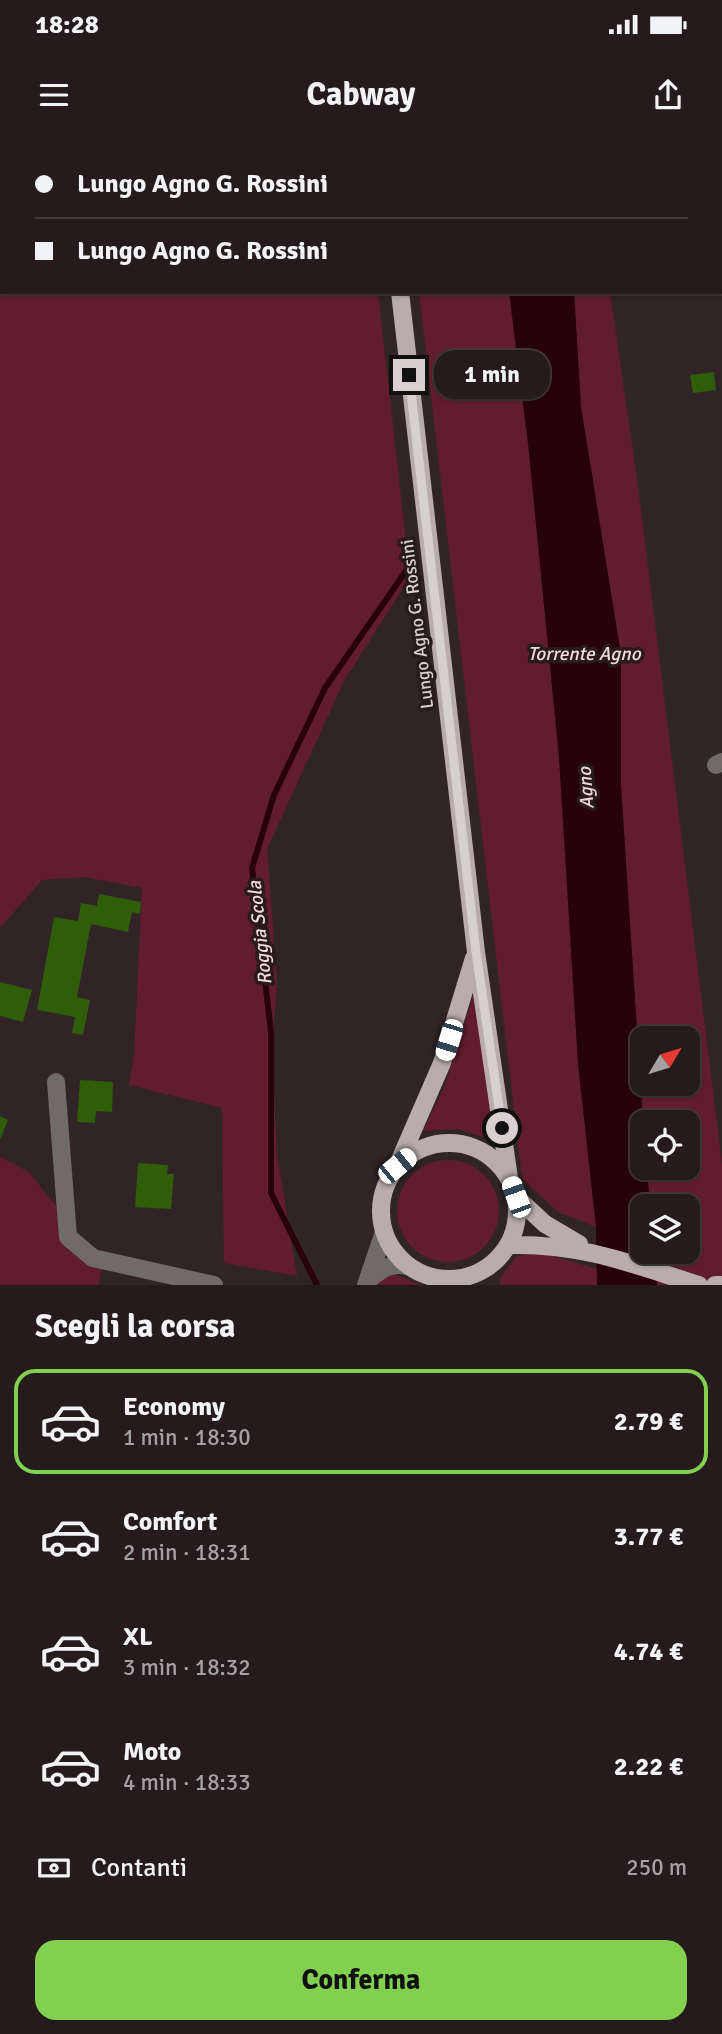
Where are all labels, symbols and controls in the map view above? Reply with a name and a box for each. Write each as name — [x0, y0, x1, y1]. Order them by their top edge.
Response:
text: 18:28 — [35, 9, 99, 41]
text: Cabway — [307, 75, 415, 114]
icon: menu — [35, 76, 73, 114]
icon: share — [649, 76, 687, 114]
text: Lungo Agno G. Rossini — [77, 168, 328, 200]
text: Lungo Agno G. Rossini — [77, 235, 328, 267]
callout: 1 min — [434, 350, 549, 400]
route end — [393, 359, 425, 391]
text: 1 min — [464, 360, 520, 389]
street label: Lungo Agno G. Rossini — [396, 538, 438, 710]
water label: Torrente Agno — [527, 642, 642, 666]
water label: Agno — [572, 765, 599, 810]
water label: Roggia Scola — [242, 878, 277, 986]
car — [433, 1017, 466, 1063]
north arrow — [630, 1026, 700, 1096]
map controls — [630, 1026, 700, 1264]
button: locate — [630, 1110, 700, 1180]
route start — [486, 1112, 518, 1144]
car — [375, 1145, 420, 1187]
car — [499, 1174, 534, 1220]
button: layers — [630, 1194, 700, 1264]
text: Scegli la corsa — [35, 1307, 236, 1346]
icon: car — [39, 1390, 102, 1453]
text: Economy — [123, 1391, 225, 1423]
text: 2.79 € — [614, 1406, 683, 1438]
text: 1 min · 18:30 — [123, 1423, 251, 1452]
icon: car — [39, 1505, 102, 1568]
text: Comfort — [123, 1506, 217, 1538]
text: 3.77 € — [614, 1521, 683, 1553]
text: 2 min · 18:31 — [123, 1538, 251, 1567]
icon: car — [39, 1620, 102, 1683]
text: XL — [123, 1621, 153, 1653]
text: 4.74 € — [614, 1636, 683, 1668]
text: 3 min · 18:32 — [123, 1653, 251, 1682]
icon: car — [39, 1735, 102, 1798]
text: Moto — [123, 1736, 181, 1768]
text: 2.22 € — [614, 1751, 683, 1783]
text: 4 min · 18:33 — [123, 1768, 251, 1797]
icon: cash — [35, 1849, 73, 1887]
text: Contanti — [91, 1852, 187, 1884]
text: 250 m — [626, 1853, 687, 1882]
button: Conferma — [35, 1940, 687, 2020]

